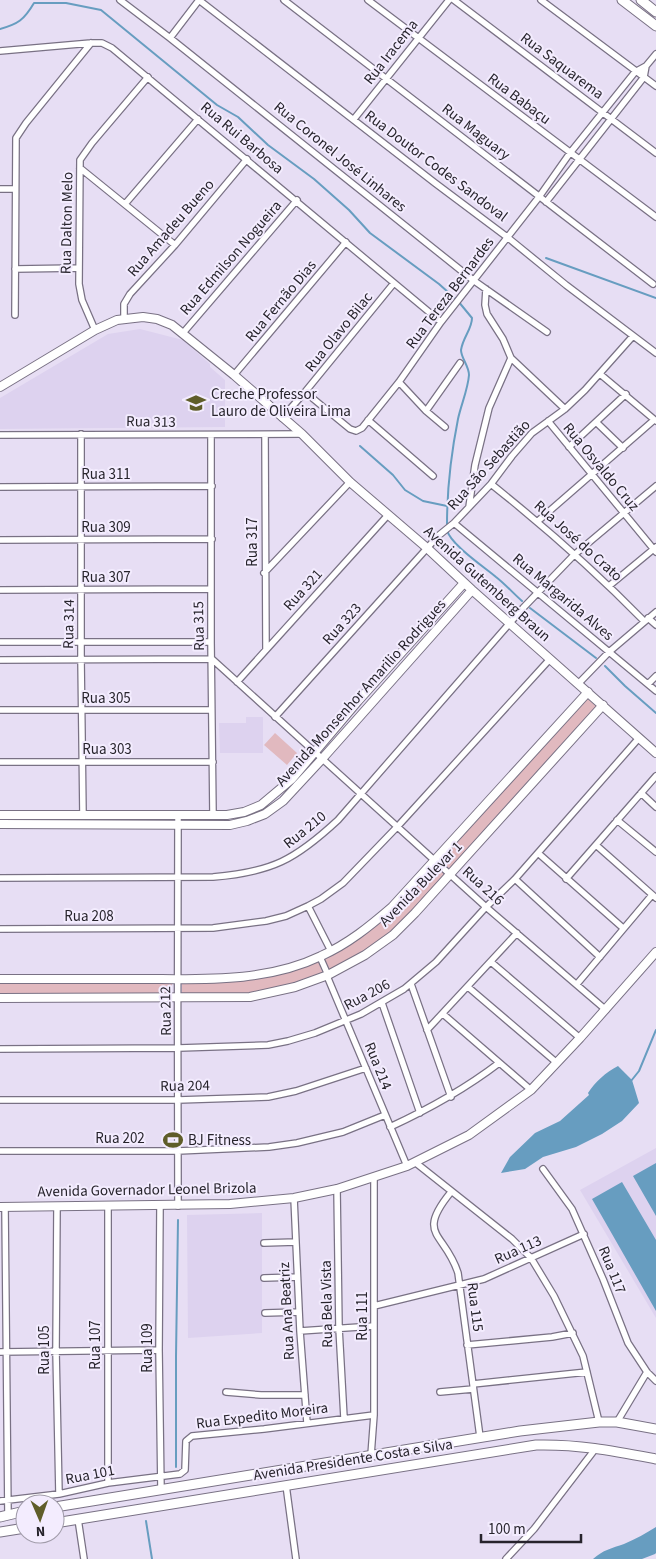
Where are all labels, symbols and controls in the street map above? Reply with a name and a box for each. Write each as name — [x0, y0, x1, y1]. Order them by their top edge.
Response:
street label: Rua Iracema — [359, 15, 423, 89]
street label: Rua Saquarema — [516, 28, 608, 104]
street label: Rua Babaçu — [483, 68, 555, 130]
street label: Rua Rui Barbosa — [196, 97, 288, 179]
street label: Rua Coronel José Linhares — [269, 97, 411, 217]
street label: Rua Maguary — [437, 99, 515, 165]
street label: Rua Doutor Codes Sandoval — [360, 105, 512, 227]
street label: Rua Dalton Melo — [56, 172, 78, 274]
street label: Rua Amadeu Bueno — [123, 175, 219, 281]
street label: Rua Edmilson Nogueira — [175, 196, 287, 320]
street label: Rua Tereza Bernardes — [401, 233, 499, 353]
street label: Rua Fernão Dias — [241, 256, 321, 346]
street label: Rua Olavo Bilac — [300, 287, 378, 376]
place label: Creche Professor Lauro de Oliveira Lima — [211, 384, 351, 422]
school or university icon: Creche Professor Lauro de Oliveira Lima — [185, 392, 207, 414]
street label: Rua 313 — [126, 411, 176, 433]
street label: Rua São Sebastião — [443, 415, 535, 515]
street label: Rua Osvaldo Cruz — [558, 418, 644, 516]
street label: Rua 311 — [81, 464, 131, 485]
street label: Rua José do Crato — [529, 496, 627, 586]
street label: Rua 309 — [81, 517, 131, 538]
street label: Rua 317 — [242, 517, 263, 567]
street label: Avenida Gutemberg Braun — [419, 521, 555, 647]
street label: Rua Margarida Alves — [508, 548, 618, 646]
street label: Rua 321 — [279, 565, 327, 615]
street label: Rua 307 — [81, 567, 131, 588]
street label: Avenida Monsenhor Amarilio Rodrigues — [271, 595, 451, 791]
street label: Rua 314 — [58, 598, 80, 649]
street label: Rua 323 — [318, 599, 366, 649]
street label: Rua 315 — [188, 601, 210, 651]
street label: Rua 305 — [81, 688, 131, 709]
street label: Rua 303 — [82, 739, 132, 760]
street label: Rua 210 — [279, 806, 331, 854]
street label: Avenida Bulevar 1 — [375, 837, 467, 931]
street label: Rua 216 — [458, 862, 508, 910]
street label: Rua 208 — [64, 906, 114, 927]
street label: Rua 206 — [340, 974, 394, 1016]
street label: Rua 212 — [155, 986, 177, 1036]
street label: Rua 214 — [359, 1039, 397, 1093]
street label: Rua 204 — [160, 1075, 211, 1097]
street label: Rua 202 — [95, 1128, 145, 1149]
sports icon: BJ Fitness — [162, 1129, 184, 1151]
place label: BJ Fitness — [188, 1130, 251, 1151]
street label: Avenida Governador Leonel Brizola — [37, 1178, 257, 1202]
street label: Rua 113 — [491, 1230, 545, 1270]
street label: Rua 117 — [593, 1243, 631, 1297]
street label: Rua Bela Vista — [316, 1260, 338, 1348]
street label: Rua Ana Beatriz — [274, 1262, 300, 1360]
street label: Rua 115 — [462, 1281, 488, 1333]
street label: Rua 111 — [352, 1291, 373, 1341]
street label: Rua 107 — [85, 1320, 106, 1370]
street label: Rua 109 — [137, 1323, 158, 1373]
street label: Rua 105 — [34, 1325, 55, 1375]
street label: Rua Expedito Moreira — [195, 1397, 329, 1435]
street label: Avenida Presidente Costa e Silva — [252, 1434, 454, 1486]
street label: Rua 101 — [64, 1460, 116, 1490]
north arrow — [15, 1494, 65, 1544]
scale bar — [481, 1512, 581, 1544]
text: 100 m — [488, 1519, 526, 1540]
text: N — [35, 1521, 45, 1541]

